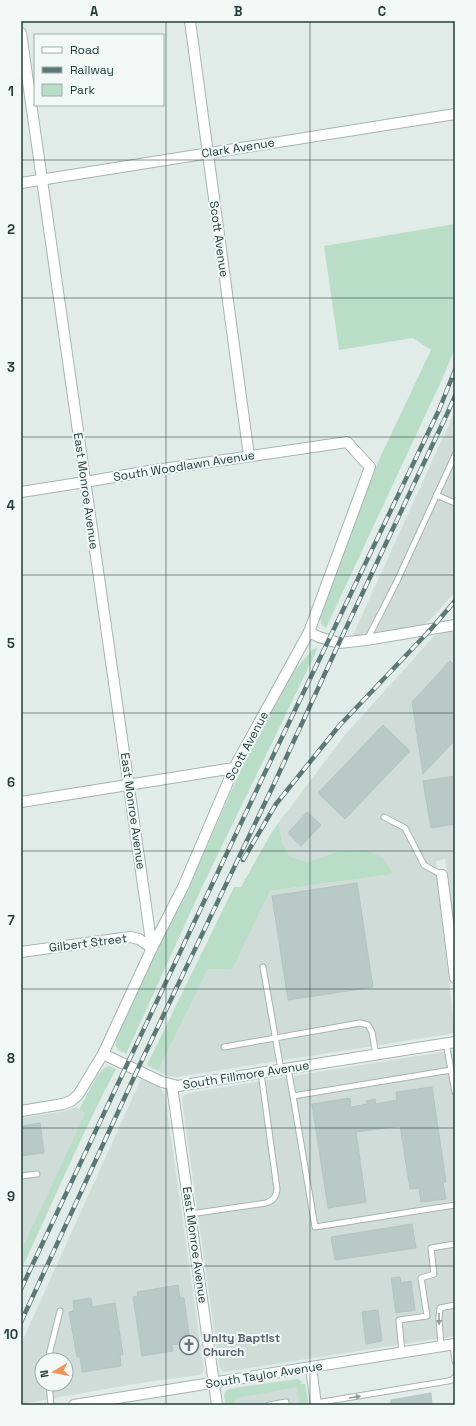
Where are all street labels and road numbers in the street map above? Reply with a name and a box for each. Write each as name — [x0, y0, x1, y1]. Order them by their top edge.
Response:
street label: Clark Avenue — [200, 134, 276, 162]
street label: Scott Avenue — [206, 200, 232, 278]
street label: East Monroe Avenue — [70, 432, 102, 550]
street label: South Woodlawn Avenue — [112, 447, 256, 485]
street label: Scott Avenue — [222, 708, 272, 784]
street label: East Monroe Avenue — [117, 752, 149, 870]
street label: Gilbert Street — [48, 930, 128, 956]
street label: South Fillmore Avenue — [182, 1057, 310, 1093]
street label: East Monroe Avenue — [179, 1186, 211, 1304]
street label: South Taylor Avenue — [204, 1358, 324, 1392]

